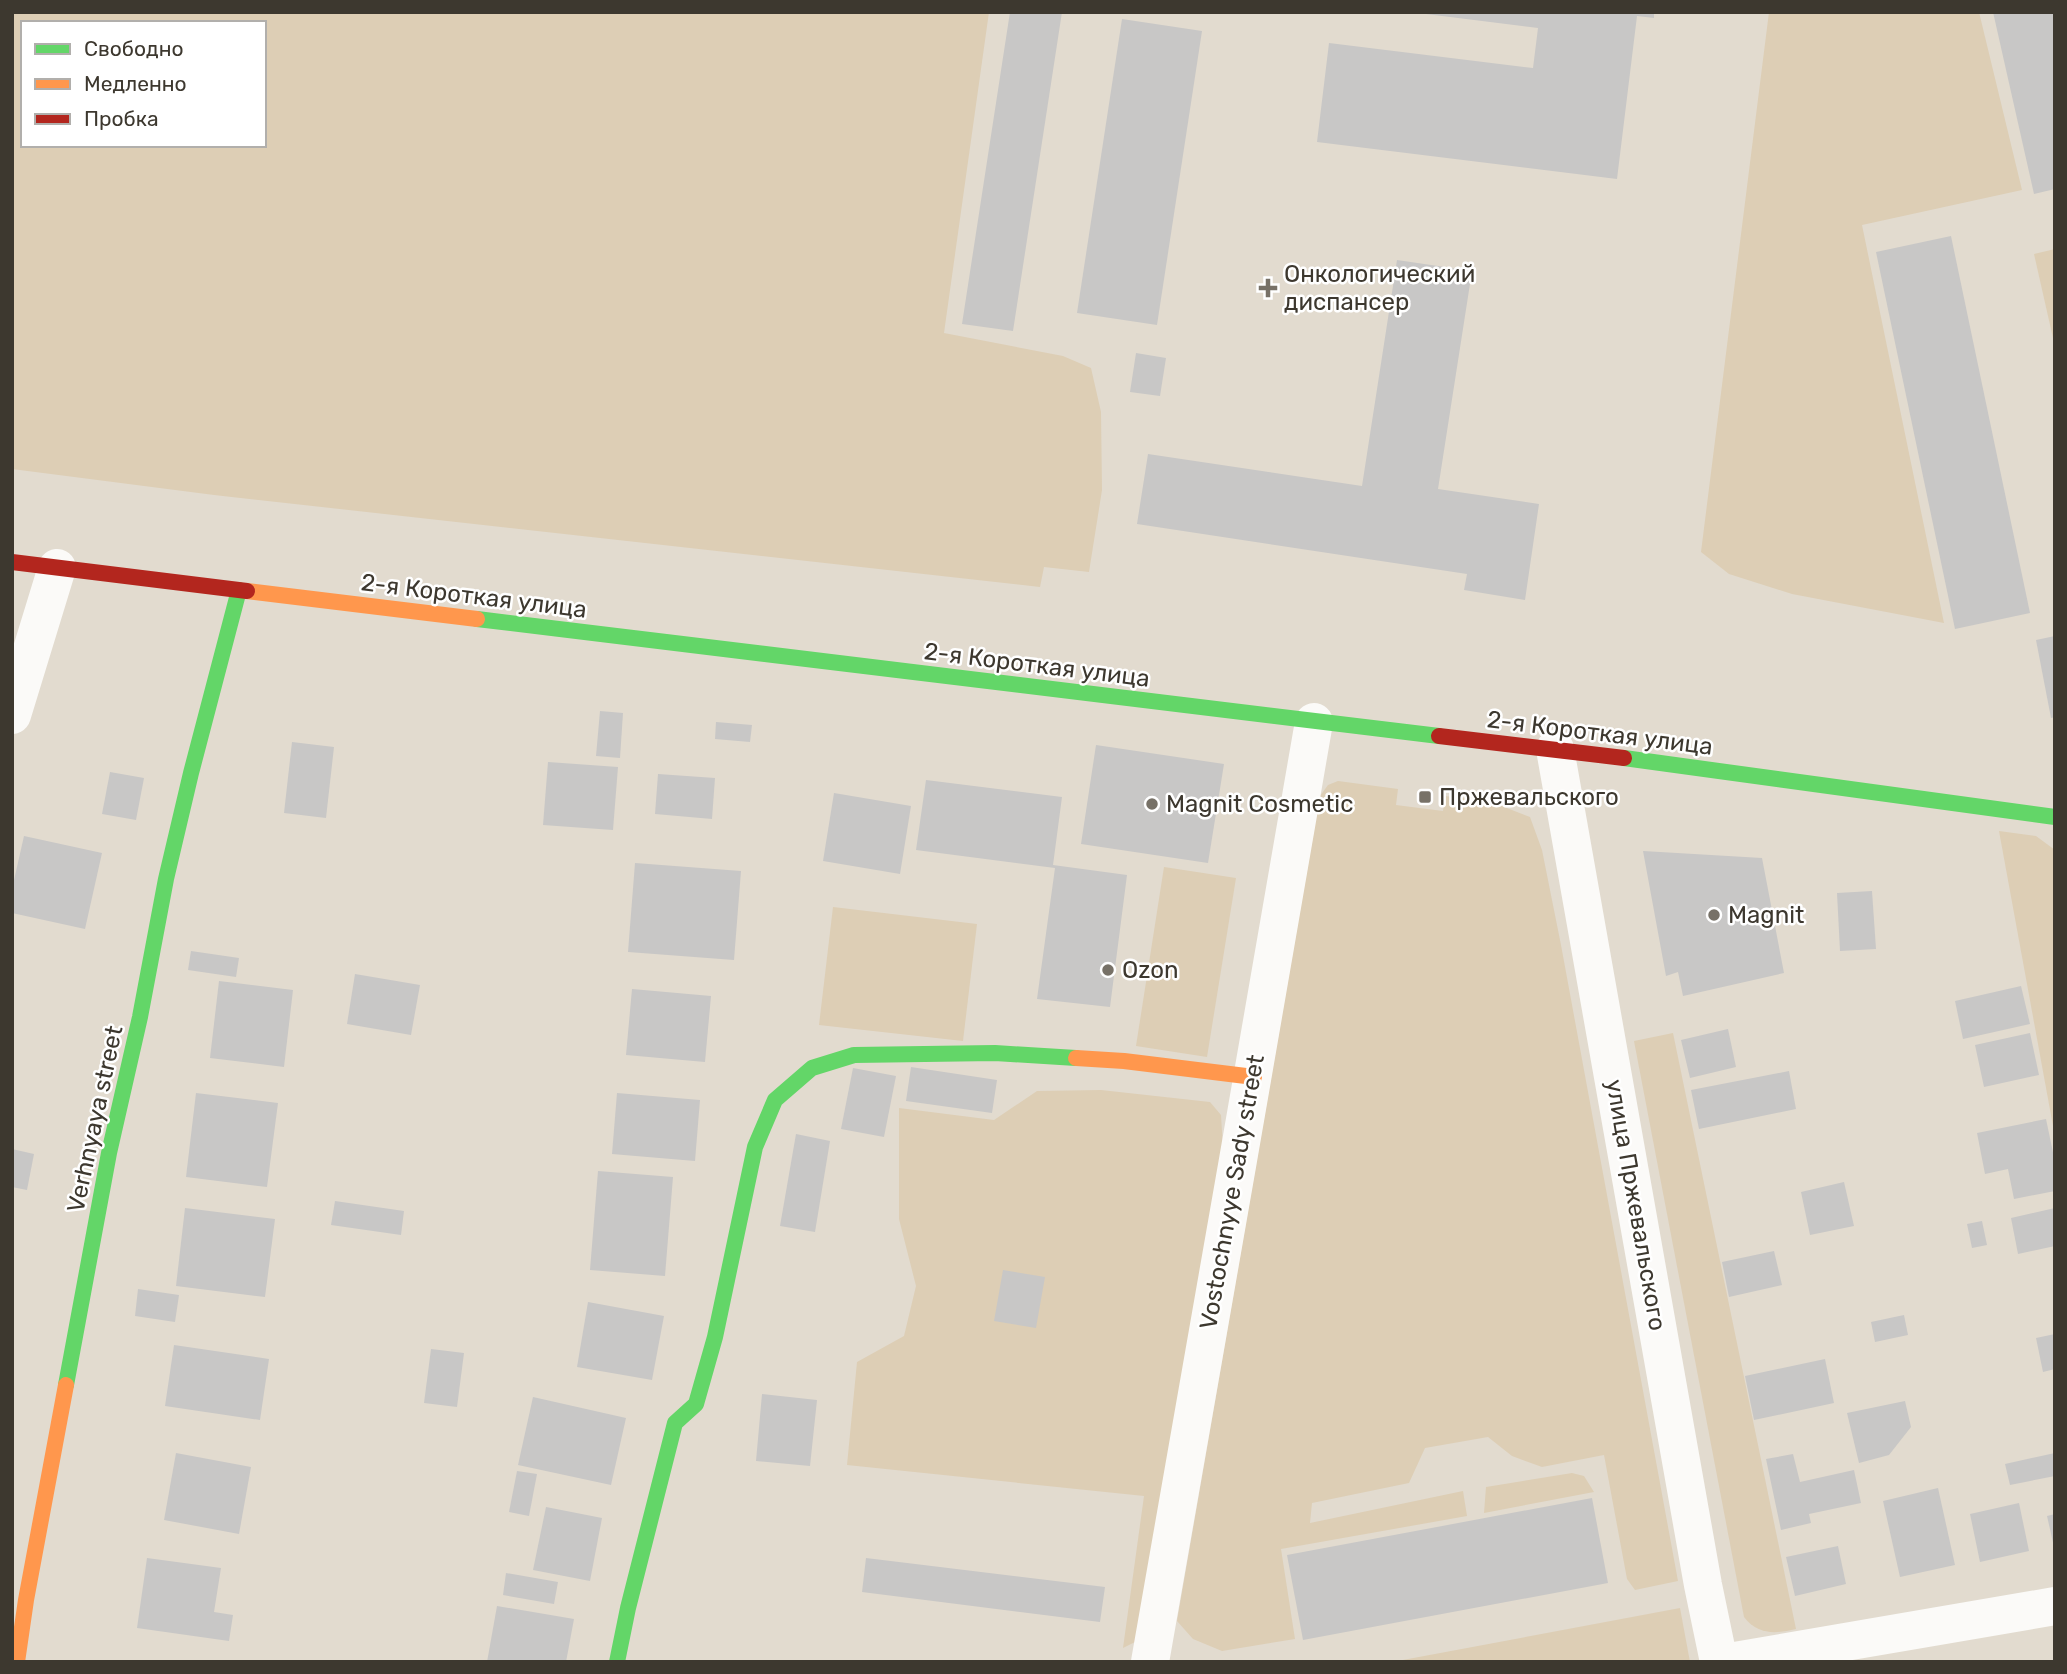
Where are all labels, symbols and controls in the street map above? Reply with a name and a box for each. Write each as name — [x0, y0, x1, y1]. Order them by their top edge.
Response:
legend — [21, 21, 266, 147]
text: Свободно — [84, 36, 184, 61]
text: Медленно — [84, 71, 187, 96]
text: Пробка — [84, 106, 159, 131]
place label: Онкологический диспансер — [1284, 260, 1475, 316]
marker: Онкологический диспансер — [1258, 278, 1278, 298]
street label: 2-я Короткая улица — [360, 568, 588, 624]
street label: 2-я Короткая улица — [923, 637, 1151, 693]
street label: 2-я Короткая улица — [1486, 705, 1714, 761]
place label: Пржевальского — [1439, 783, 1619, 811]
marker: Пржевальского — [1417, 789, 1433, 805]
place label: Magnit Cosmetic — [1166, 790, 1353, 818]
marker: Magnit Cosmetic — [1144, 796, 1160, 812]
place label: Magnit — [1728, 901, 1804, 929]
marker: Magnit — [1706, 907, 1722, 923]
place label: Ozon — [1122, 956, 1179, 984]
marker: Ozon — [1100, 962, 1116, 978]
street label: Verhnyaya street — [62, 1023, 128, 1215]
street label: Vostochnyye Sady street — [1194, 1052, 1270, 1332]
street label: улица Пржевальского — [1600, 1077, 1672, 1333]

